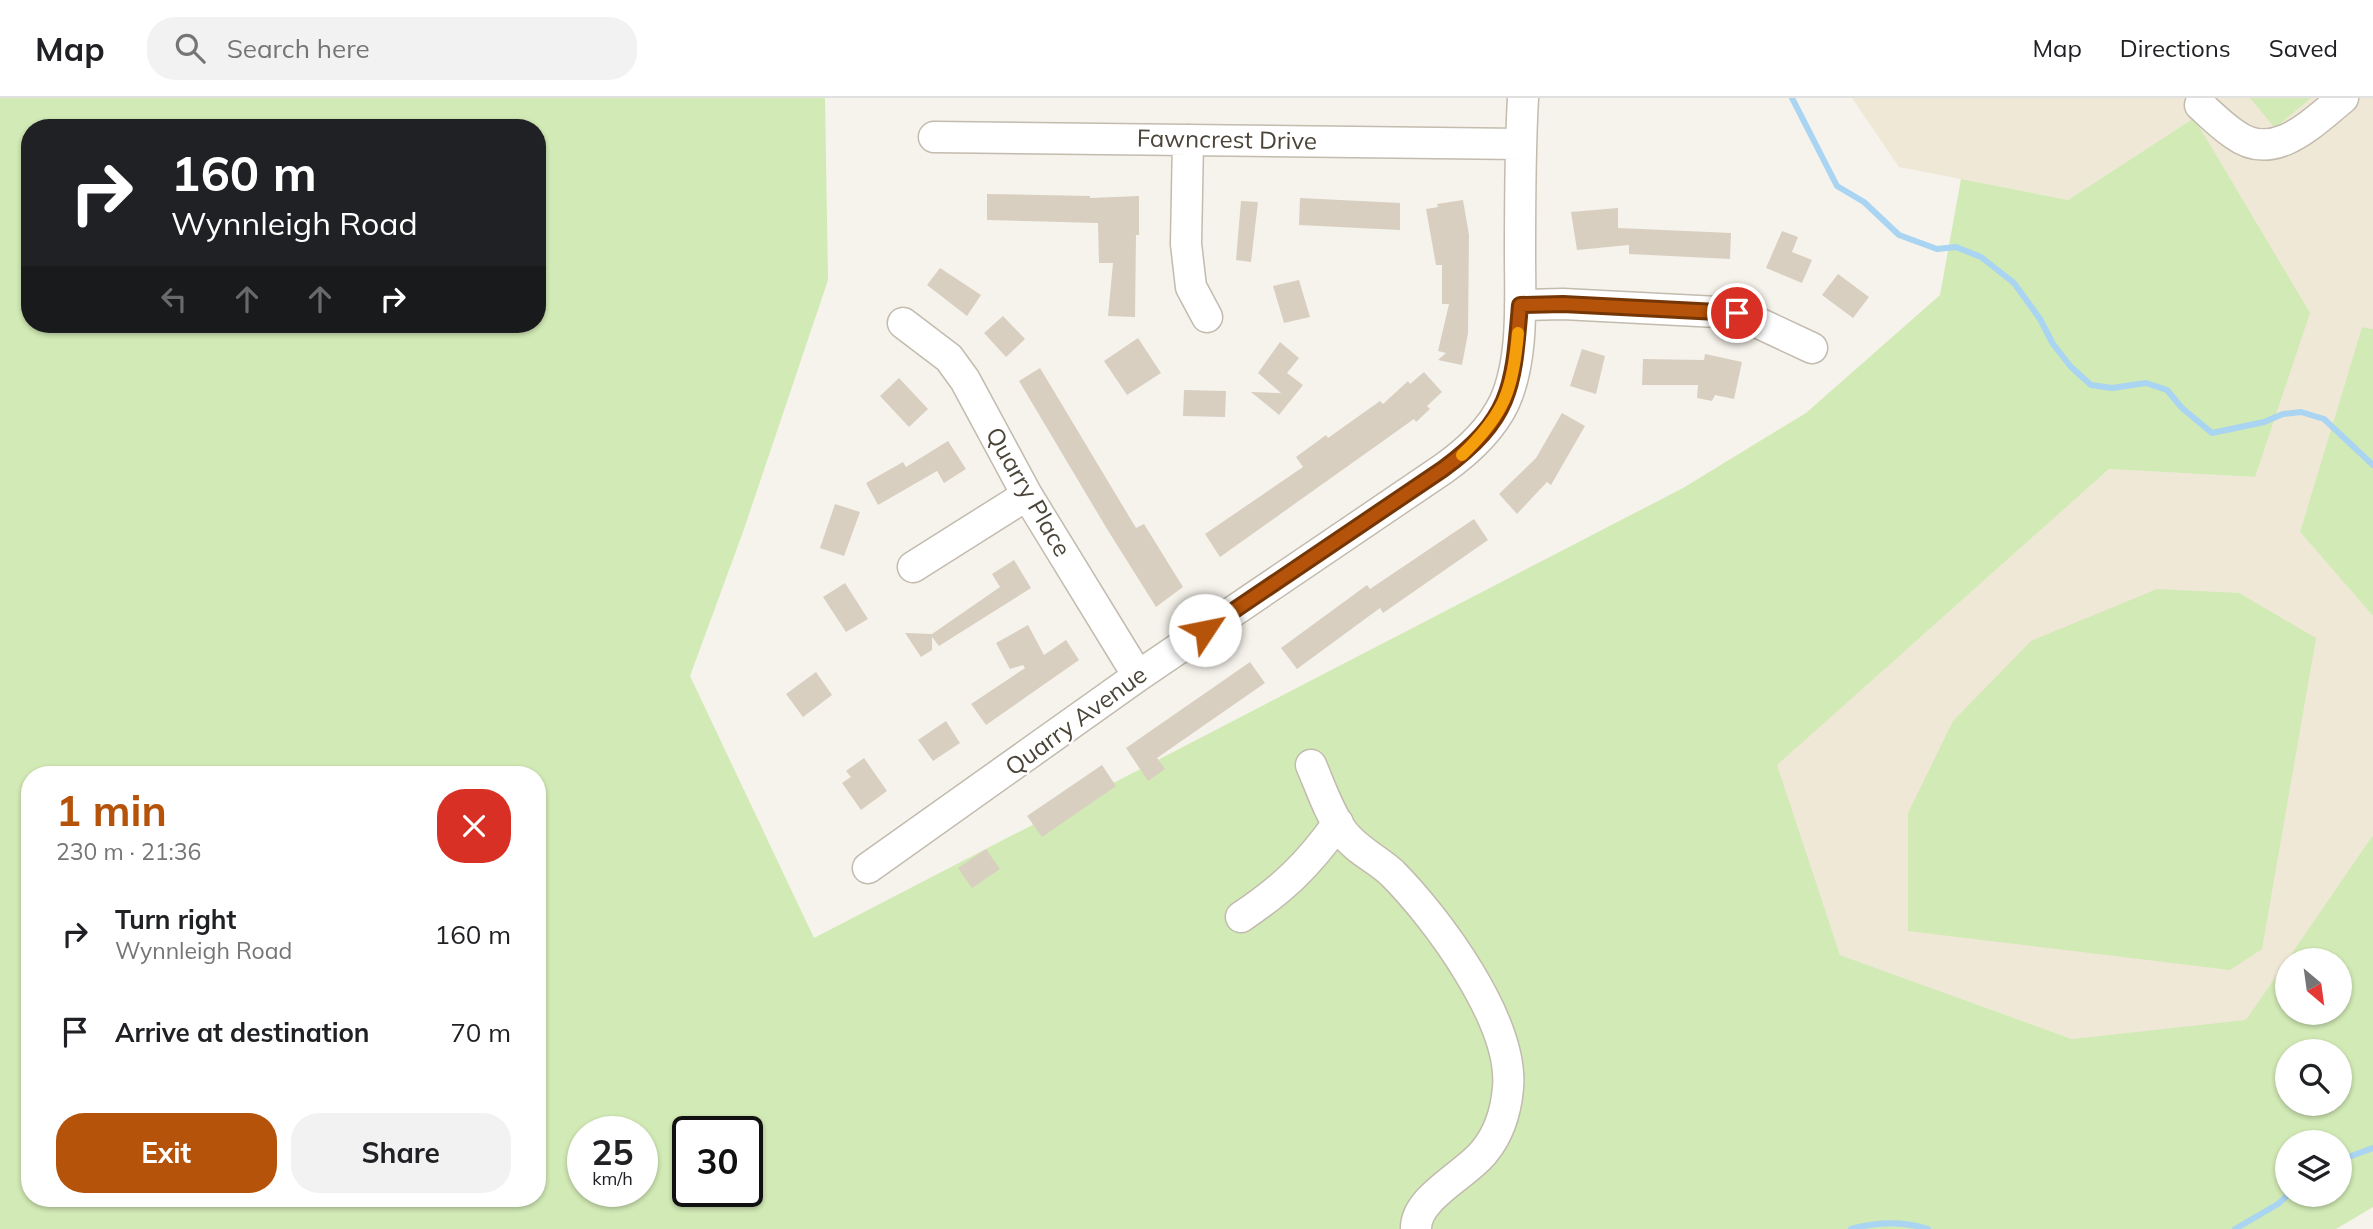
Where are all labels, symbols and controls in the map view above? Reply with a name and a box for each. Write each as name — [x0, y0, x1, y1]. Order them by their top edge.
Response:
search box — [147, 17, 637, 80]
text: Map — [35, 28, 105, 69]
icon: search — [171, 29, 209, 67]
text: Search here — [227, 32, 370, 65]
text: Map — [2032, 33, 2082, 63]
text: Directions — [2120, 33, 2231, 63]
text: Saved — [2269, 33, 2338, 63]
street label: Fawncrest Drive — [1137, 122, 1317, 156]
text: 160 m — [171, 142, 317, 203]
icon: right — [56, 147, 147, 238]
text: Wynnleigh Road — [171, 203, 418, 243]
icon: left — [155, 280, 193, 318]
icon: ahead — [228, 280, 266, 318]
icon: ahead — [301, 280, 339, 318]
icon: right — [374, 280, 412, 318]
pin — [1707, 283, 1767, 343]
icon: arrive — [1718, 294, 1756, 332]
street label: Quarry Place — [980, 421, 1078, 562]
position arrow — [1168, 593, 1242, 667]
street label: Quarry Avenue — [999, 659, 1152, 782]
text: 1 min — [56, 784, 167, 837]
button: close — [437, 789, 511, 863]
text: 230 m · 21:36 — [56, 837, 201, 866]
text: Turn right — [115, 903, 236, 936]
icon: right — [56, 915, 94, 953]
text: 160 m — [435, 918, 511, 951]
text: Wynnleigh Road — [115, 936, 292, 965]
north arrow — [2275, 948, 2352, 1026]
map controls — [2275, 948, 2352, 1207]
icon: arrive — [56, 1013, 94, 1051]
text: Arrive at destination — [115, 1016, 370, 1049]
text: 70 m — [450, 1016, 511, 1049]
button: search — [2275, 1039, 2352, 1116]
button: Exit — [56, 1113, 277, 1193]
button: Share — [291, 1113, 511, 1193]
speed limit sign: 30 — [672, 1116, 763, 1207]
text: 25 — [591, 1130, 634, 1174]
button: layers — [2275, 1130, 2352, 1207]
text: km/h — [592, 1167, 633, 1190]

